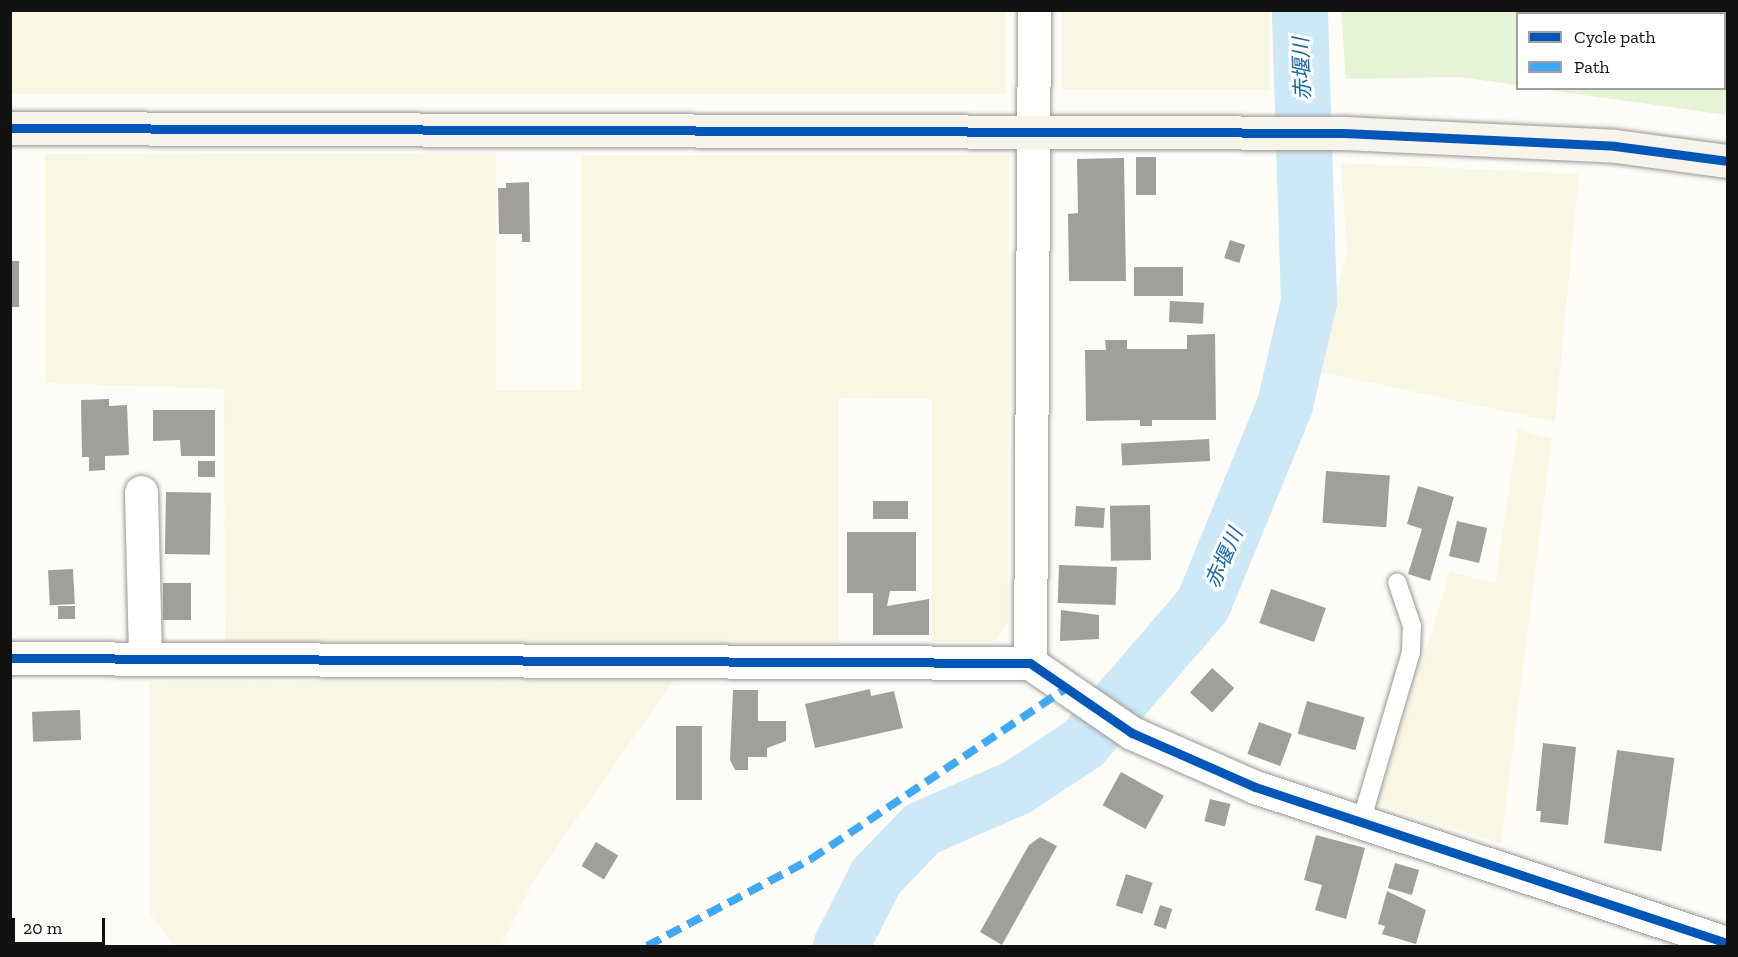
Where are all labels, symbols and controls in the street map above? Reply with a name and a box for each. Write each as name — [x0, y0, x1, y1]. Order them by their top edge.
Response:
legend — [1516, 12, 1726, 90]
text: Cycle path — [1574, 26, 1656, 48]
water label: 赤堰川 — [1288, 37, 1316, 101]
text: Path — [1574, 56, 1610, 78]
water label: 赤堰川 — [1200, 524, 1248, 592]
scale bar — [15, 906, 108, 944]
text: 20 m — [23, 917, 62, 939]

